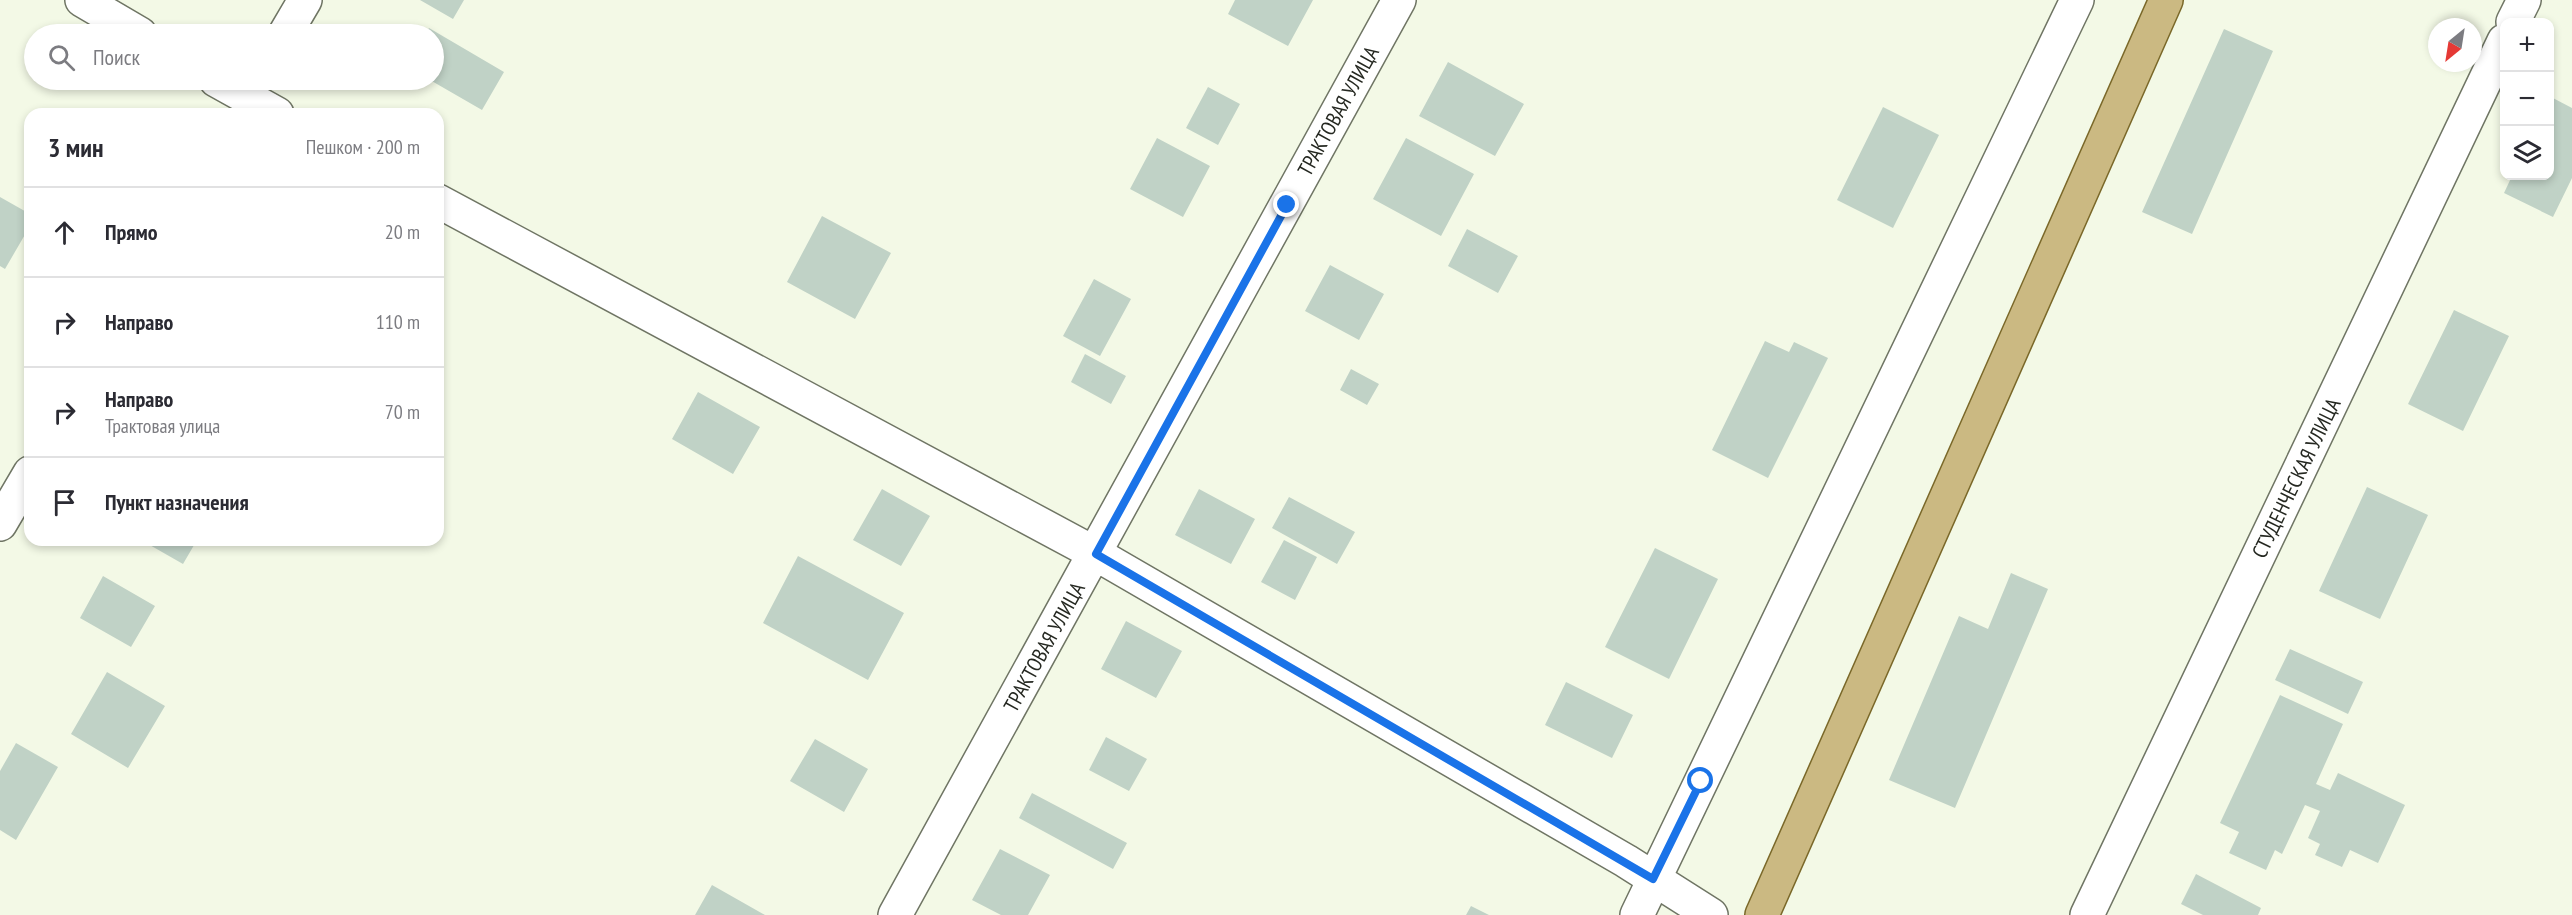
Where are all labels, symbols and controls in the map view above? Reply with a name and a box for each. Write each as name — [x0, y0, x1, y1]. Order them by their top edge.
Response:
north arrow — [2428, 18, 2482, 72]
map controls — [2500, 18, 2554, 180]
button: + — [2500, 18, 2554, 72]
search box — [24, 24, 444, 90]
icon: search — [45, 41, 78, 74]
street label: ТРАКТОВАЯ УЛИЦА — [1291, 41, 1385, 181]
text: Поиск — [93, 43, 140, 71]
button: − — [2500, 72, 2554, 126]
button: layers — [2500, 126, 2554, 180]
text: 3 мин — [48, 131, 103, 164]
text: Пешком · 200 m — [306, 134, 420, 160]
route end — [1273, 191, 1299, 217]
icon: ahead — [48, 216, 81, 249]
text: Прямо — [105, 218, 158, 246]
text: 20 m — [385, 219, 420, 245]
icon: right — [48, 306, 81, 339]
text: Направо — [105, 308, 173, 336]
text: 110 m — [376, 309, 420, 335]
text: Направо — [105, 385, 173, 413]
street label: СТУДЕНЧЕСКАЯ УЛИЦА — [2246, 394, 2346, 562]
icon: right — [48, 396, 81, 429]
text: 70 m — [385, 399, 420, 425]
text: Трактовая улица — [105, 413, 220, 439]
icon: arrive — [48, 486, 81, 519]
text: Пункт назначения — [105, 488, 249, 516]
street label: ТРАКТОВАЯ УЛИЦА — [997, 577, 1091, 717]
route start — [1687, 767, 1713, 793]

